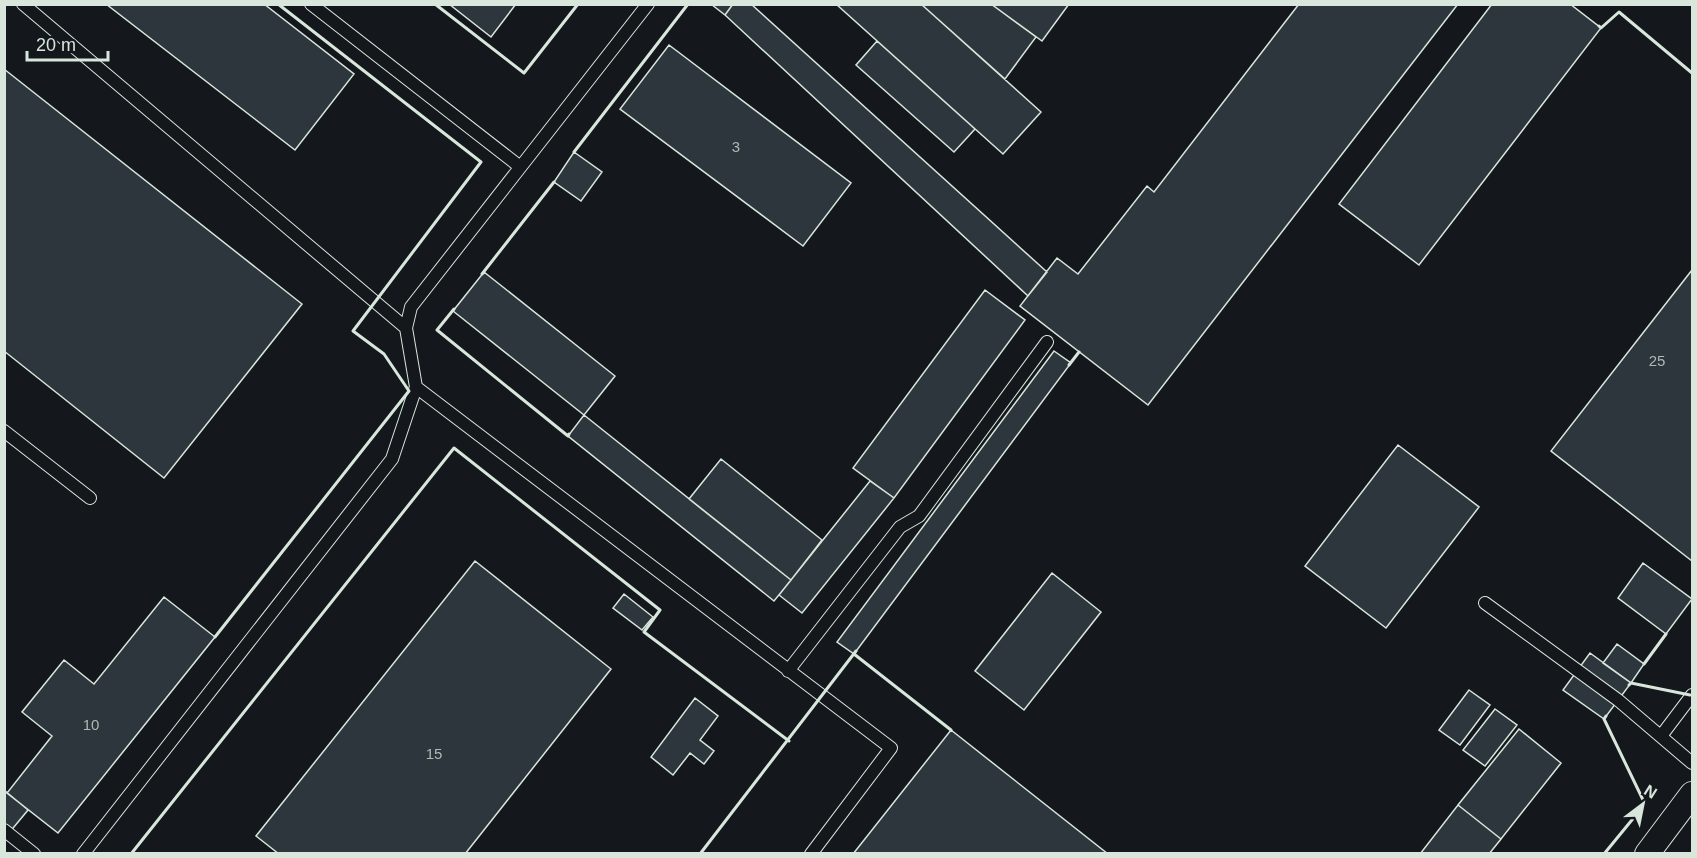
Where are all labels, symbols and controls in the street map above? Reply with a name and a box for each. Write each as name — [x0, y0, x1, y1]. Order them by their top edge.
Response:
scale bar — [27, 24, 108, 62]
text: 20 m — [36, 35, 76, 55]
house number: 3 — [732, 138, 740, 155]
house number: 25 — [1649, 352, 1665, 369]
house number: 10 — [83, 716, 99, 733]
house number: 15 — [426, 745, 442, 762]
north arrow — [1613, 774, 1673, 834]
text: N — [1641, 781, 1660, 802]

